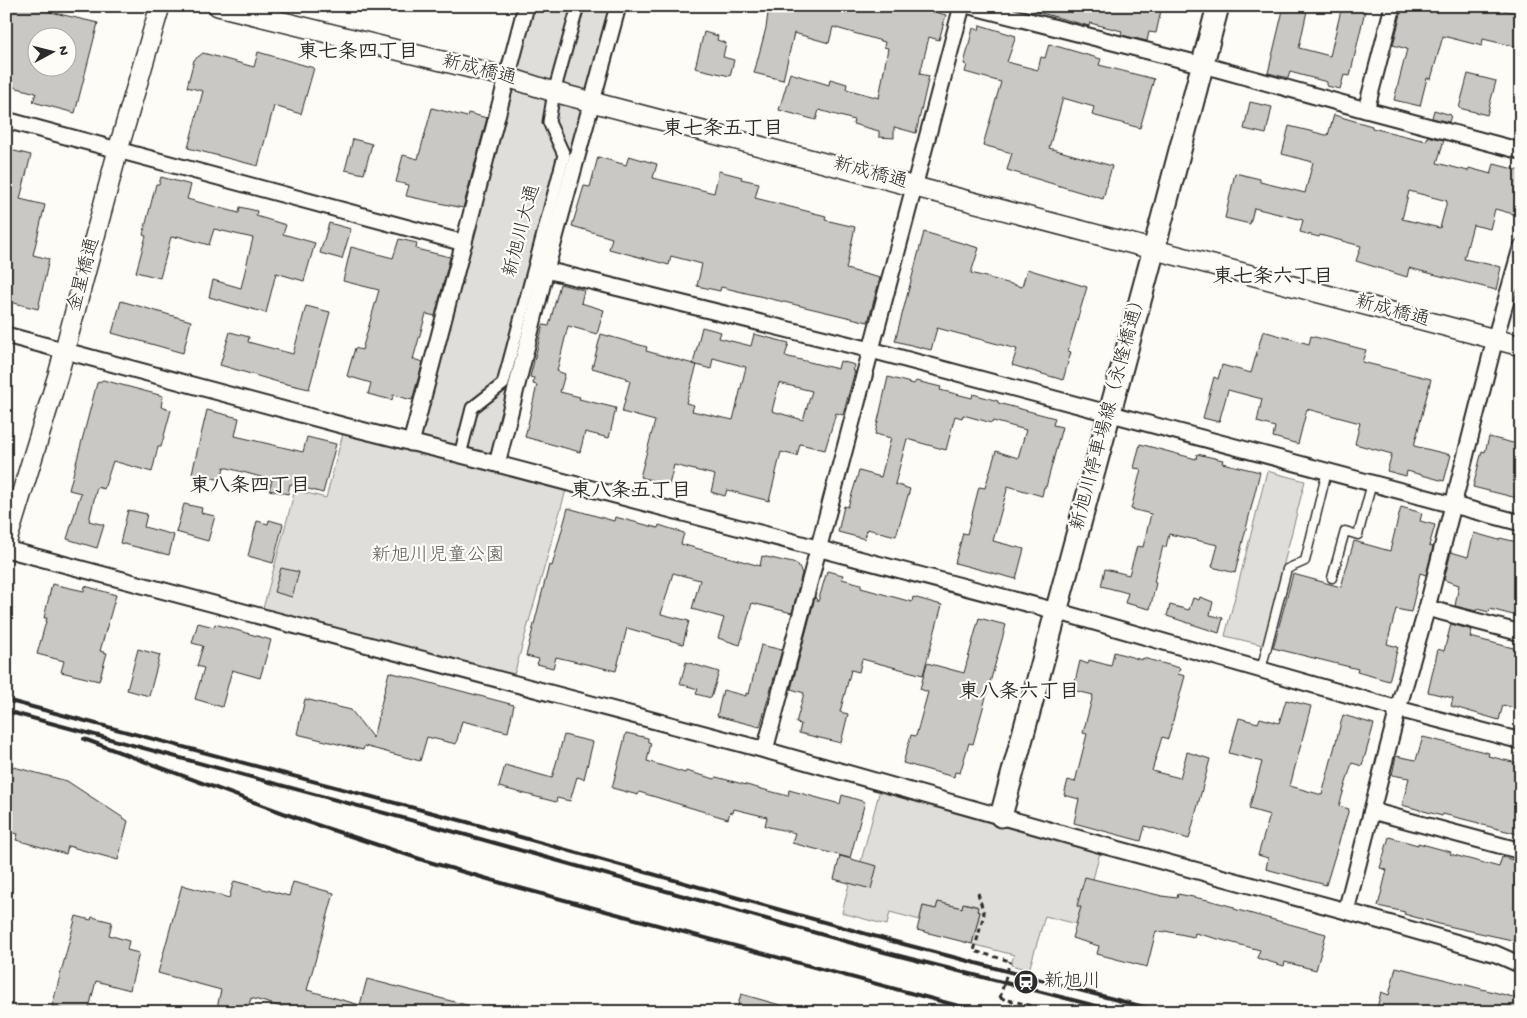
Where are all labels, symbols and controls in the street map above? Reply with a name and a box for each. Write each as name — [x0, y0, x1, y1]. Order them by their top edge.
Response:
north arrow — [28, 28, 78, 78]
district label: 東七条四丁目 — [298, 40, 418, 65]
text: N — [53, 45, 71, 56]
street label: 新成橋通 — [439, 50, 519, 91]
district label: 東七条五丁目 — [663, 117, 783, 142]
street label: 新成橋通 — [830, 152, 910, 195]
street label: 新旭川大通 — [500, 182, 546, 280]
street label: 金星橋通 — [63, 235, 106, 315]
district label: 東七条六丁目 — [1213, 265, 1333, 290]
street label: 新旭川停車場線（永隆橋通） — [1066, 288, 1153, 533]
street label: 新成橋通 — [1352, 290, 1432, 333]
district label: 東八条四丁目 — [190, 474, 310, 499]
district label: 東八条五丁目 — [571, 479, 691, 504]
park label: 新旭川児童公園 — [371, 544, 505, 568]
district label: 東八条六丁目 — [959, 680, 1079, 705]
station icon: 新旭川 — [1013, 969, 1039, 995]
place label: 新旭川 — [1044, 971, 1101, 994]

